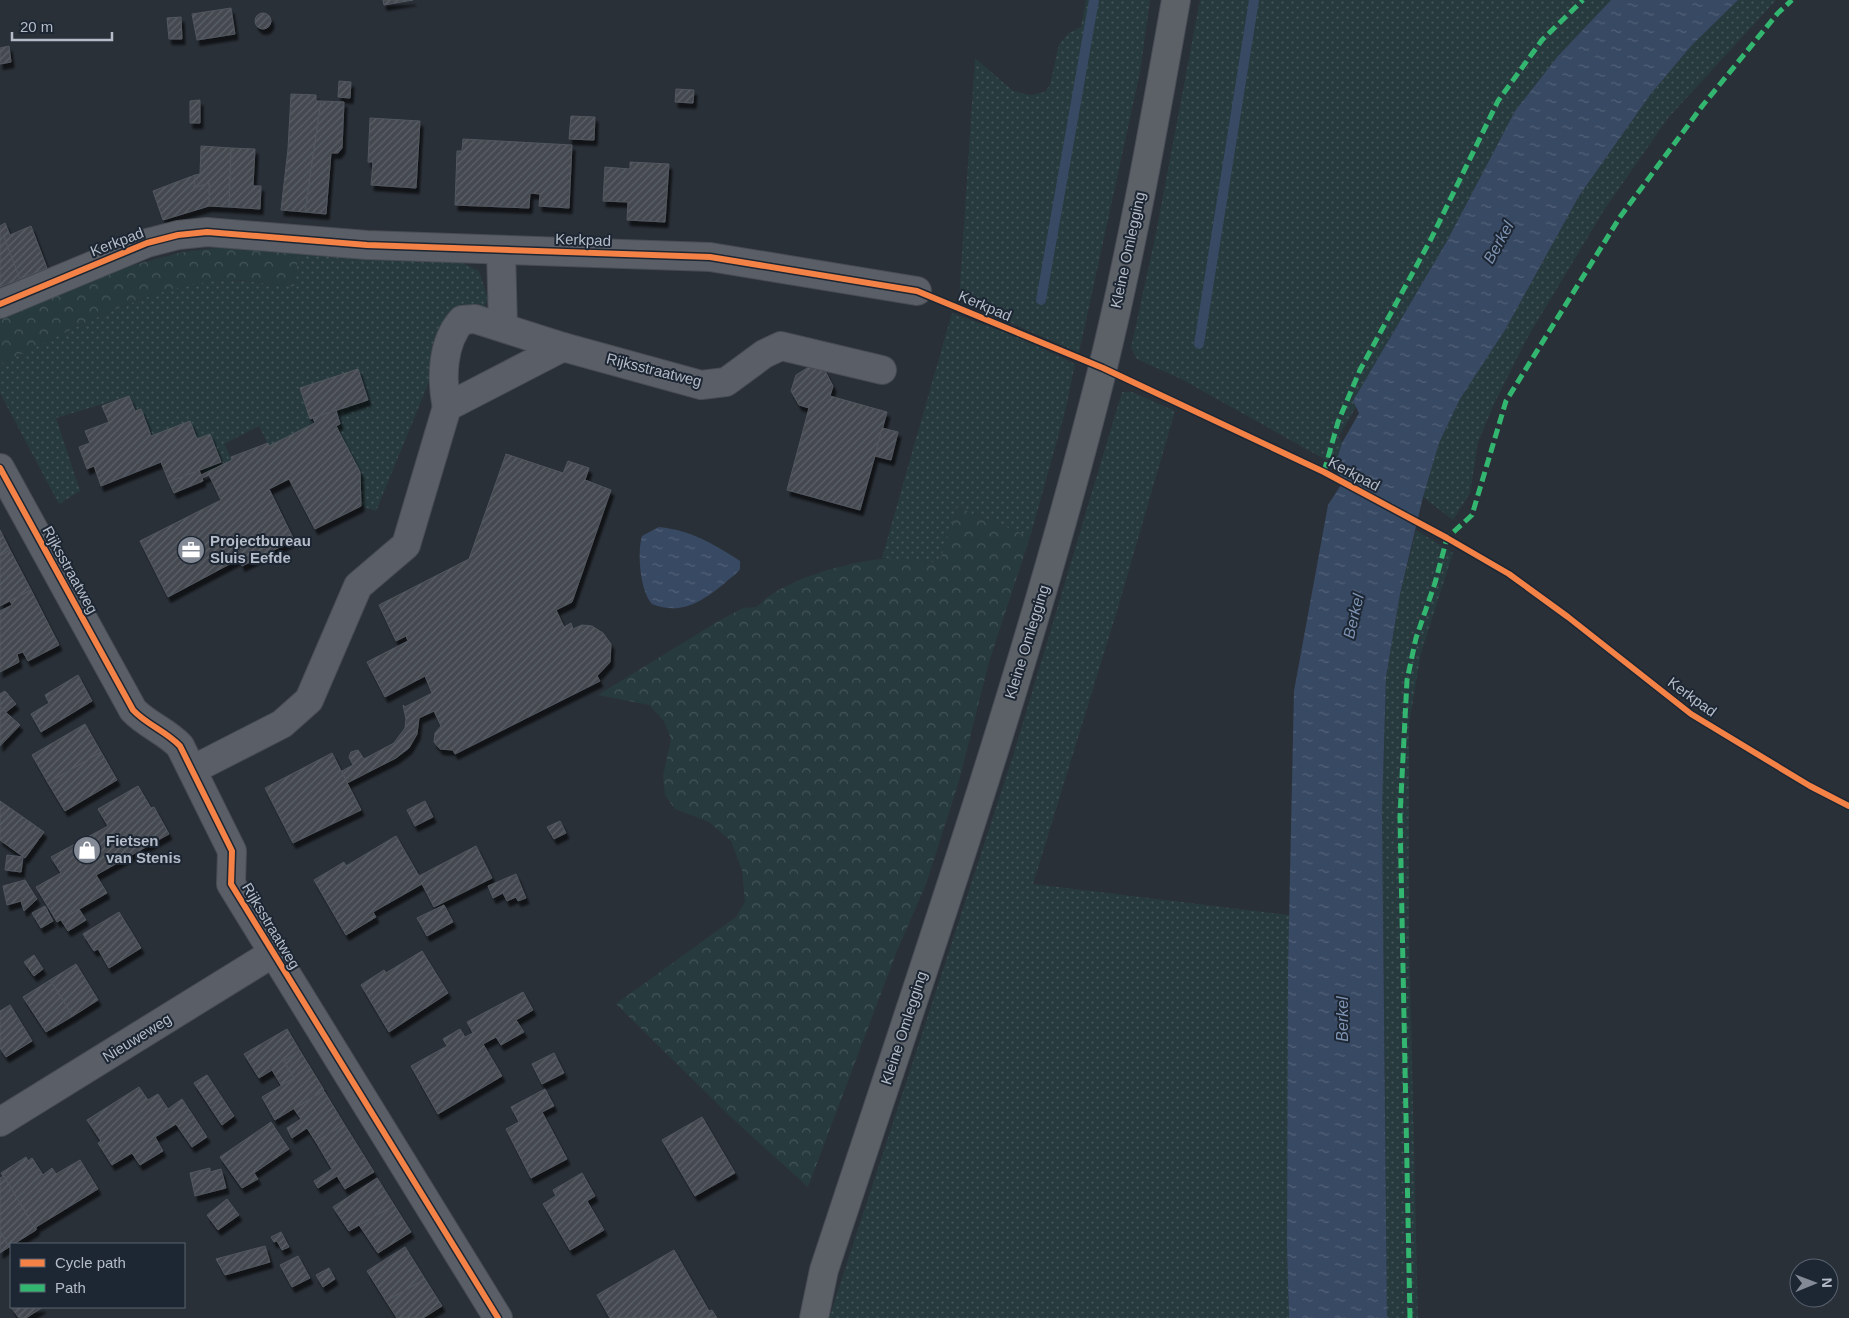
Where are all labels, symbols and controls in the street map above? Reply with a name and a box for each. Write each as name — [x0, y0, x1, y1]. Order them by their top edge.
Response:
scale bar — [12, 10, 112, 42]
text: 20 m — [20, 18, 53, 35]
street label: Kleine Omlegging — [1107, 190, 1148, 310]
water label: Berkel — [1480, 218, 1517, 266]
street label: Kerkpad — [88, 224, 146, 259]
street label: Kerkpad — [555, 230, 611, 249]
street label: Kerkpad — [956, 287, 1014, 324]
street label: Rijksstraatweg — [605, 349, 703, 390]
street label: Kerkpad — [1326, 453, 1383, 494]
street label: Rijksstraatweg — [39, 523, 102, 617]
place label: Projectbureau Sluis Eefde — [210, 532, 311, 566]
office icon: Projectbureau Sluis Eefde — [176, 535, 206, 565]
street label: Kleine Omlegging — [1001, 583, 1052, 701]
water label: Berkel — [1340, 592, 1367, 640]
street label: Kerkpad — [1665, 673, 1720, 720]
place label: Fietsen van Stenis — [106, 832, 181, 866]
shop icon: Fietsen van Stenis — [72, 835, 102, 865]
street label: Rijksstraatweg — [239, 880, 304, 972]
street label: Kleine Omlegging — [877, 969, 930, 1087]
water label: Berkel — [1334, 996, 1351, 1042]
street label: Nieuweweg — [99, 1010, 174, 1065]
legend — [10, 1243, 185, 1308]
text: Cycle path — [55, 1254, 126, 1271]
north arrow — [1789, 1258, 1839, 1308]
text: N — [1819, 1278, 1835, 1288]
text: Path — [55, 1279, 86, 1296]

